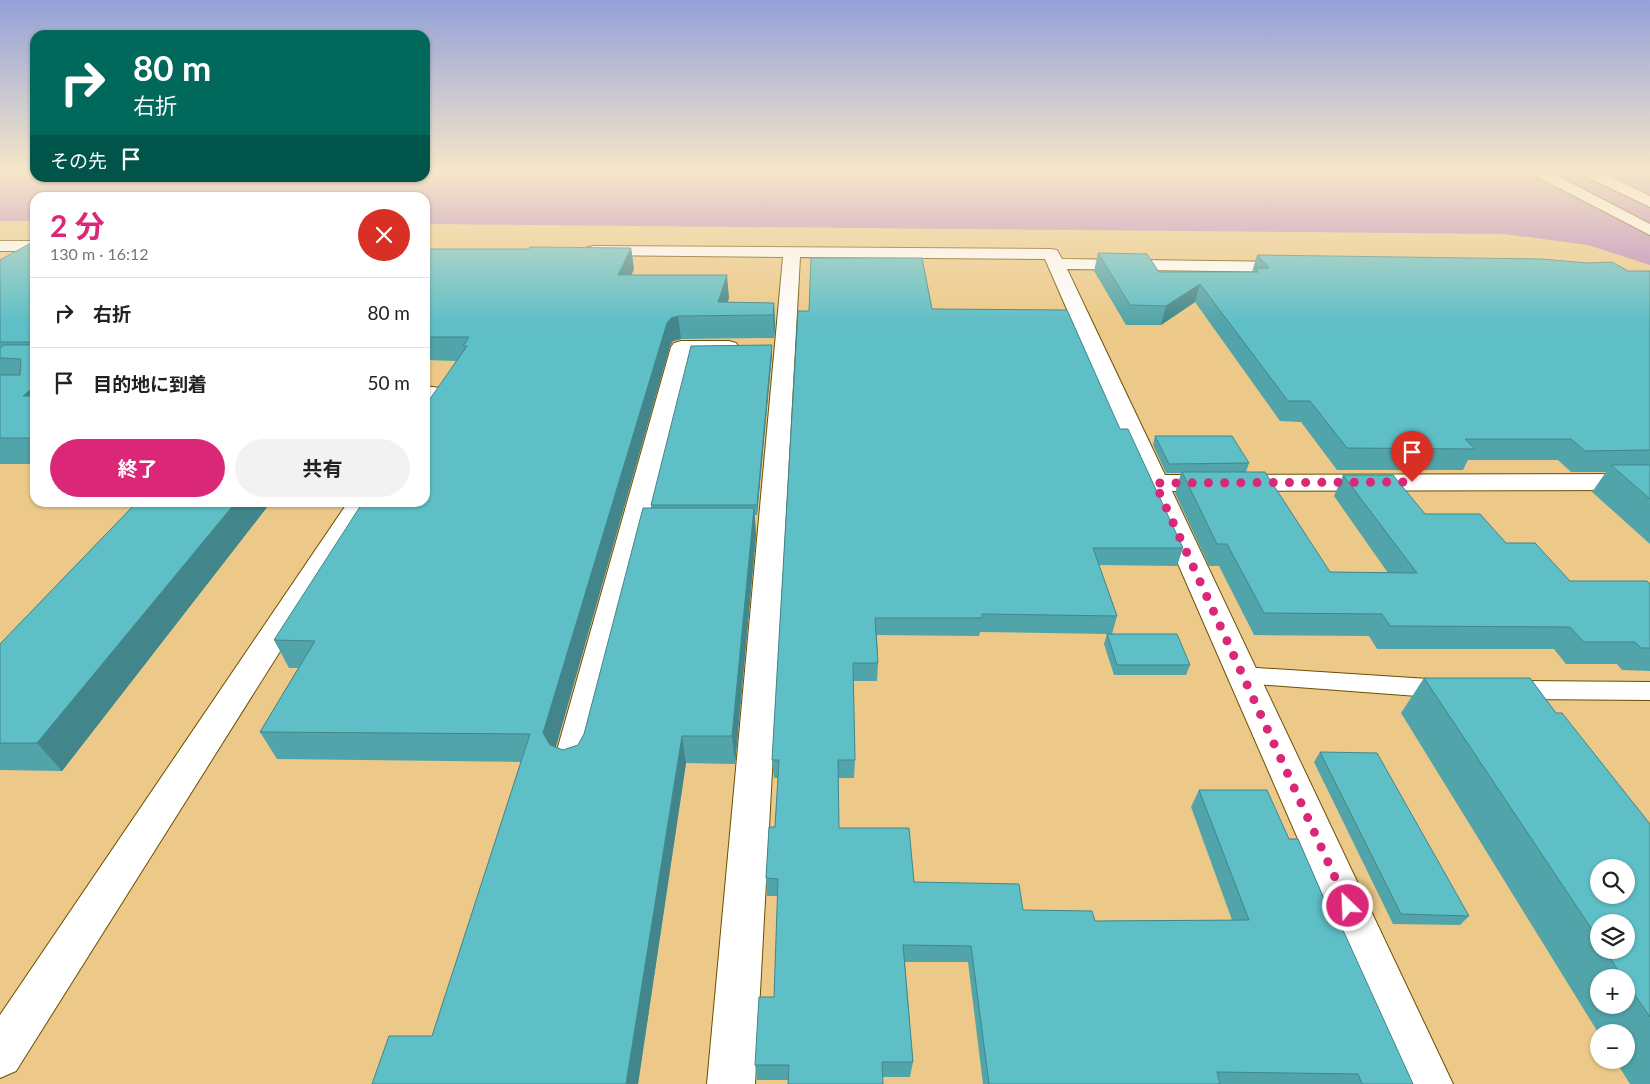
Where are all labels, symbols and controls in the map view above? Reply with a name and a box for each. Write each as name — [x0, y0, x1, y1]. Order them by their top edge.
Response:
text: 80 m — [133, 46, 211, 88]
icon: right — [50, 50, 115, 115]
text: 右折 — [133, 92, 177, 119]
icon: arrive — [117, 145, 145, 173]
text: その先 — [50, 149, 107, 172]
text: 2 分 — [50, 207, 105, 243]
button: close — [358, 209, 410, 261]
text: 130 m · 16:12 — [50, 244, 149, 263]
icon: right — [50, 299, 78, 327]
text: 80 m — [367, 301, 410, 324]
text: 右折 — [93, 302, 131, 325]
icon: arrive — [50, 369, 78, 397]
text: 50 m — [367, 371, 410, 394]
text: 目的地に到着 — [93, 372, 207, 395]
pin — [1391, 431, 1433, 482]
icon: arrive — [1398, 438, 1426, 466]
button: 終了 — [50, 439, 225, 497]
button: 共有 — [235, 439, 410, 497]
map controls — [1590, 859, 1635, 1069]
button: search — [1590, 859, 1635, 904]
position arrow — [1321, 879, 1373, 931]
button: layers — [1590, 914, 1635, 959]
button: + — [1590, 969, 1635, 1014]
button: − — [1590, 1024, 1635, 1069]

